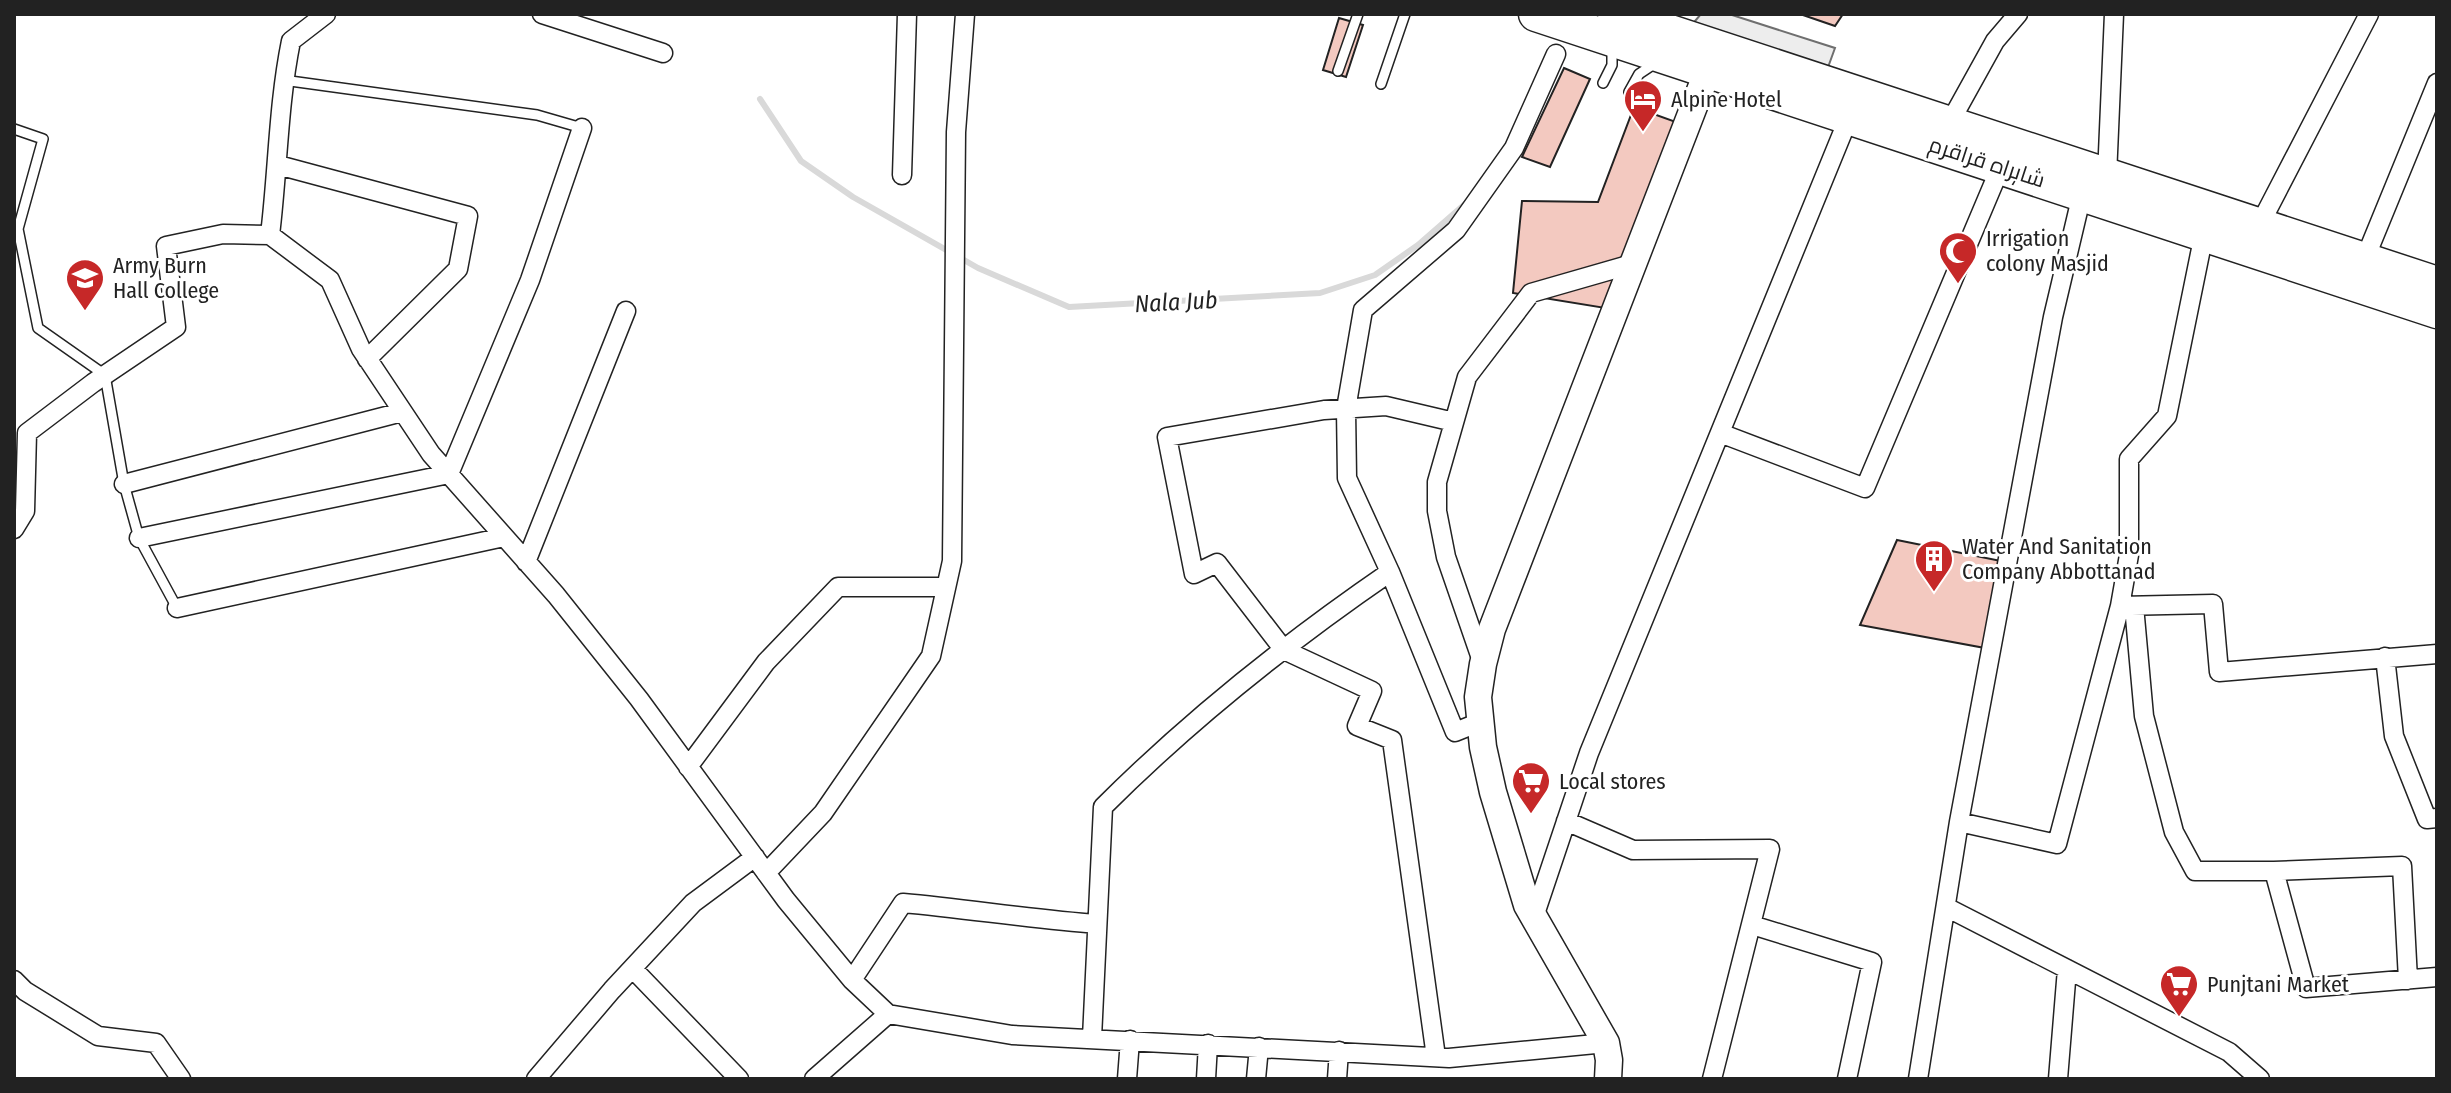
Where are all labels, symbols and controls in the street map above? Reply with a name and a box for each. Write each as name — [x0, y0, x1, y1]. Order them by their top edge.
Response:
hotel icon: Alpine Hotel — [1622, 78, 1664, 133]
place label: Alpine Hotel — [1671, 86, 1782, 113]
street label: شاہراہ قراقرم — [1925, 131, 2049, 195]
place label: Irrigation colony Masjid — [1986, 225, 2109, 277]
mosque icon: Irrigation colony Masjid — [1937, 230, 1979, 285]
place label: Army Burn Hall College — [113, 252, 219, 304]
school or university icon: Army Burn Hall College — [64, 257, 106, 312]
water label: Nala Jub — [1134, 286, 1218, 318]
place label: Water And Sanitation Company Abbottanad — [1962, 533, 2156, 585]
building icon: Water And Sanitation Company Abbottanad — [1913, 538, 1955, 593]
supermarket icon: Local stores — [1510, 760, 1552, 815]
place label: Local stores — [1559, 768, 1666, 795]
supermarket icon: Punjtani Market — [2158, 963, 2200, 1018]
place label: Punjtani Market — [2207, 971, 2350, 998]

